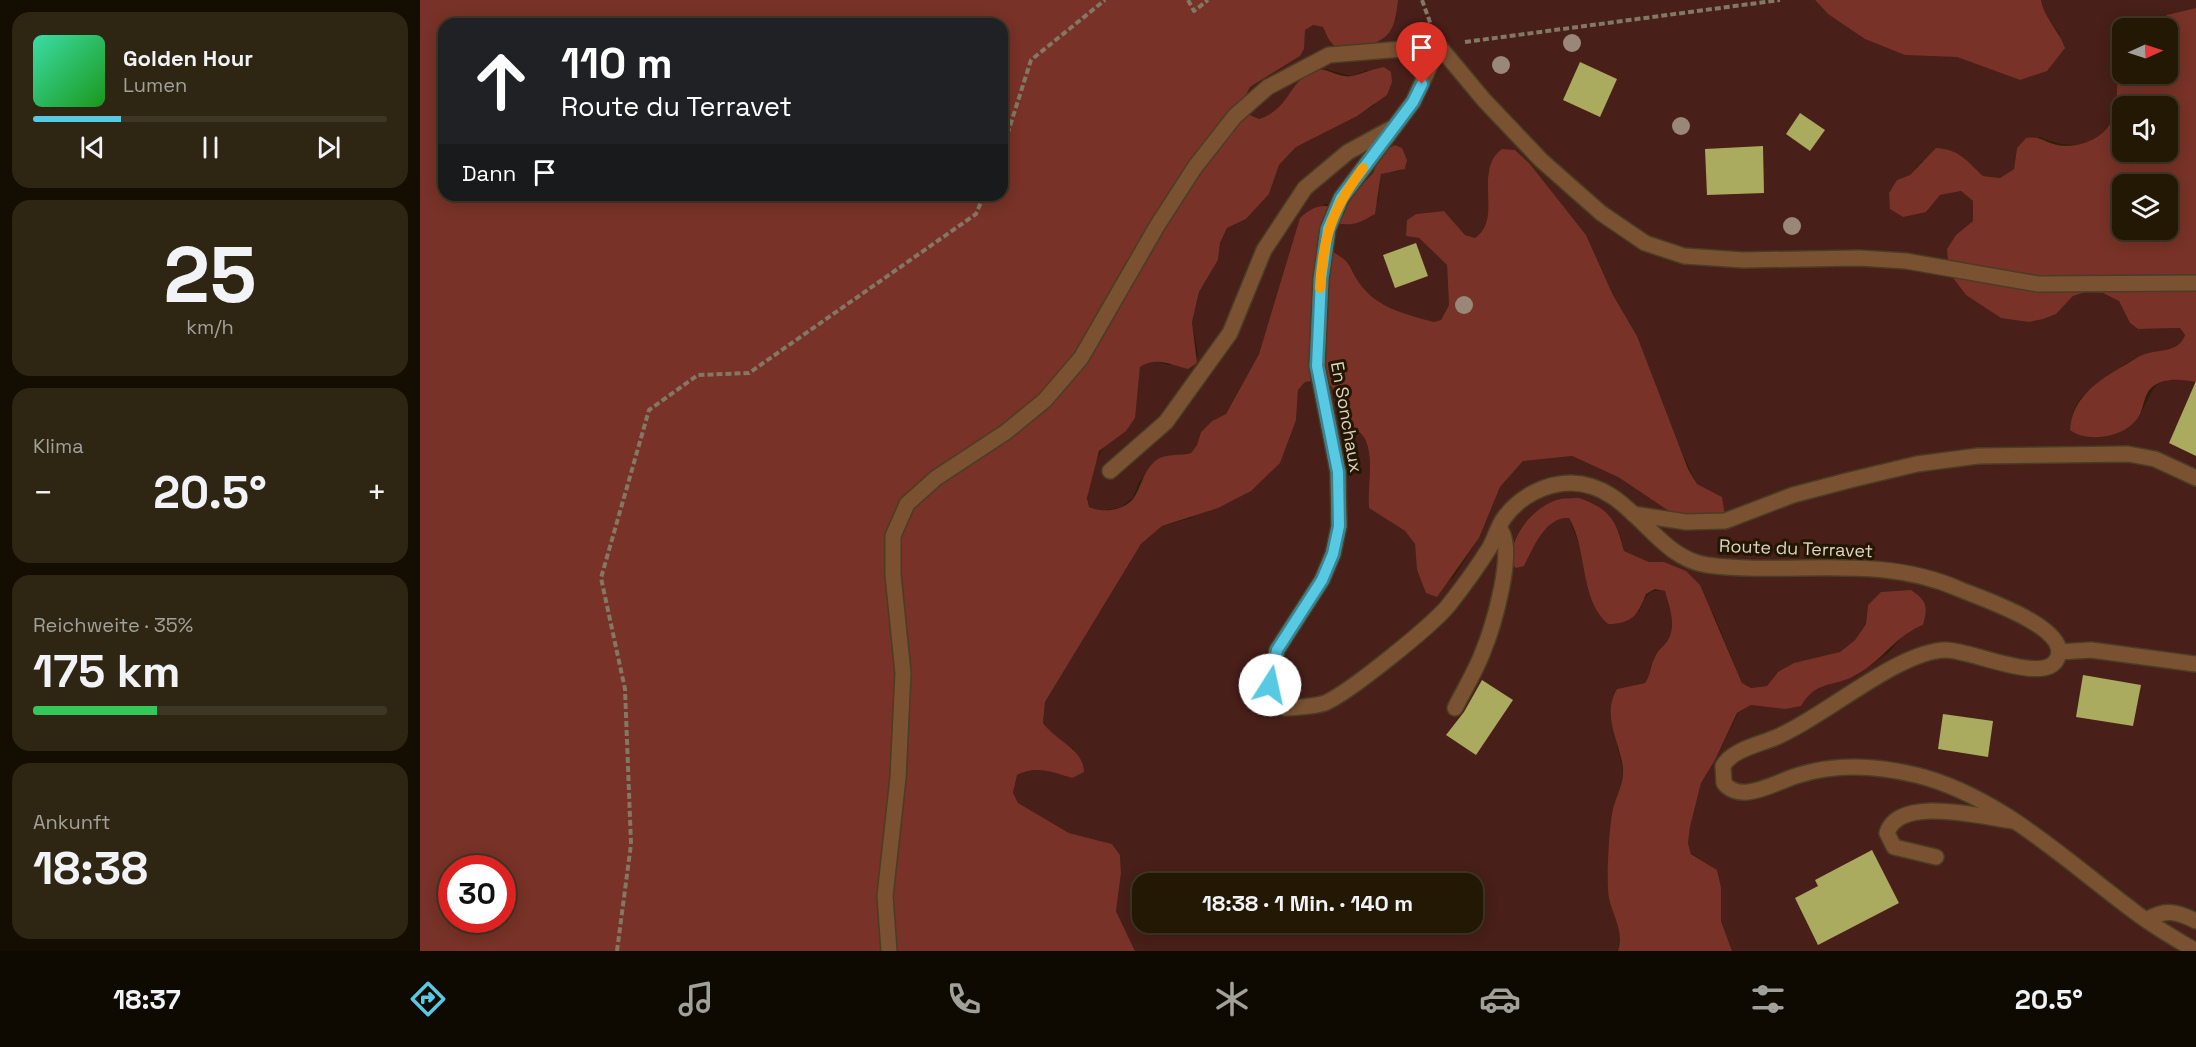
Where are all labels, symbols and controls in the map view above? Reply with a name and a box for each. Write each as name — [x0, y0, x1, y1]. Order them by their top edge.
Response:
north arrow — [2112, 18, 2178, 84]
map controls — [2112, 18, 2178, 240]
pin — [1396, 22, 1447, 84]
icon: arrive — [1405, 31, 1438, 64]
text: 110 m — [561, 37, 673, 90]
icon: ahead — [462, 42, 540, 120]
text: Golden Hour — [123, 44, 253, 72]
text: Lumen — [123, 72, 187, 98]
text: Route du Terravet — [561, 89, 792, 124]
button: sound — [2112, 96, 2178, 162]
icon: previous — [76, 131, 109, 164]
icon: pause — [194, 131, 227, 164]
icon: next — [312, 131, 345, 164]
icon: arrive — [528, 156, 561, 189]
text: Dann — [462, 159, 516, 187]
button: layers — [2112, 174, 2178, 240]
text: 25 — [163, 225, 257, 325]
text: km/h — [186, 314, 234, 340]
street label: En Sonchaux — [1326, 360, 1368, 474]
text: Klima — [33, 433, 84, 459]
text: 20.5° — [153, 464, 267, 521]
text: − — [33, 472, 53, 514]
text: + — [367, 472, 387, 514]
street label: Route du Terravet — [1719, 534, 1873, 562]
text: Reichweite · 35% — [33, 612, 193, 638]
text: 175 km — [33, 643, 181, 700]
position arrow — [1238, 653, 1302, 717]
text: Ankunft — [33, 809, 111, 835]
text: 18:38 — [33, 840, 148, 897]
speed limit sign: 30 — [438, 855, 516, 933]
text: 18:38 · 1 Min. · 140 m — [1202, 889, 1413, 917]
icon: directions — [407, 978, 449, 1020]
icon: music — [675, 978, 717, 1020]
icon: phone — [943, 978, 985, 1020]
icon: climate — [1211, 978, 1253, 1020]
icon: car — [1479, 978, 1521, 1020]
icon: filters — [1747, 978, 1789, 1020]
text: 18:37 — [113, 982, 181, 1017]
text: 20.5° — [2015, 982, 2083, 1017]

